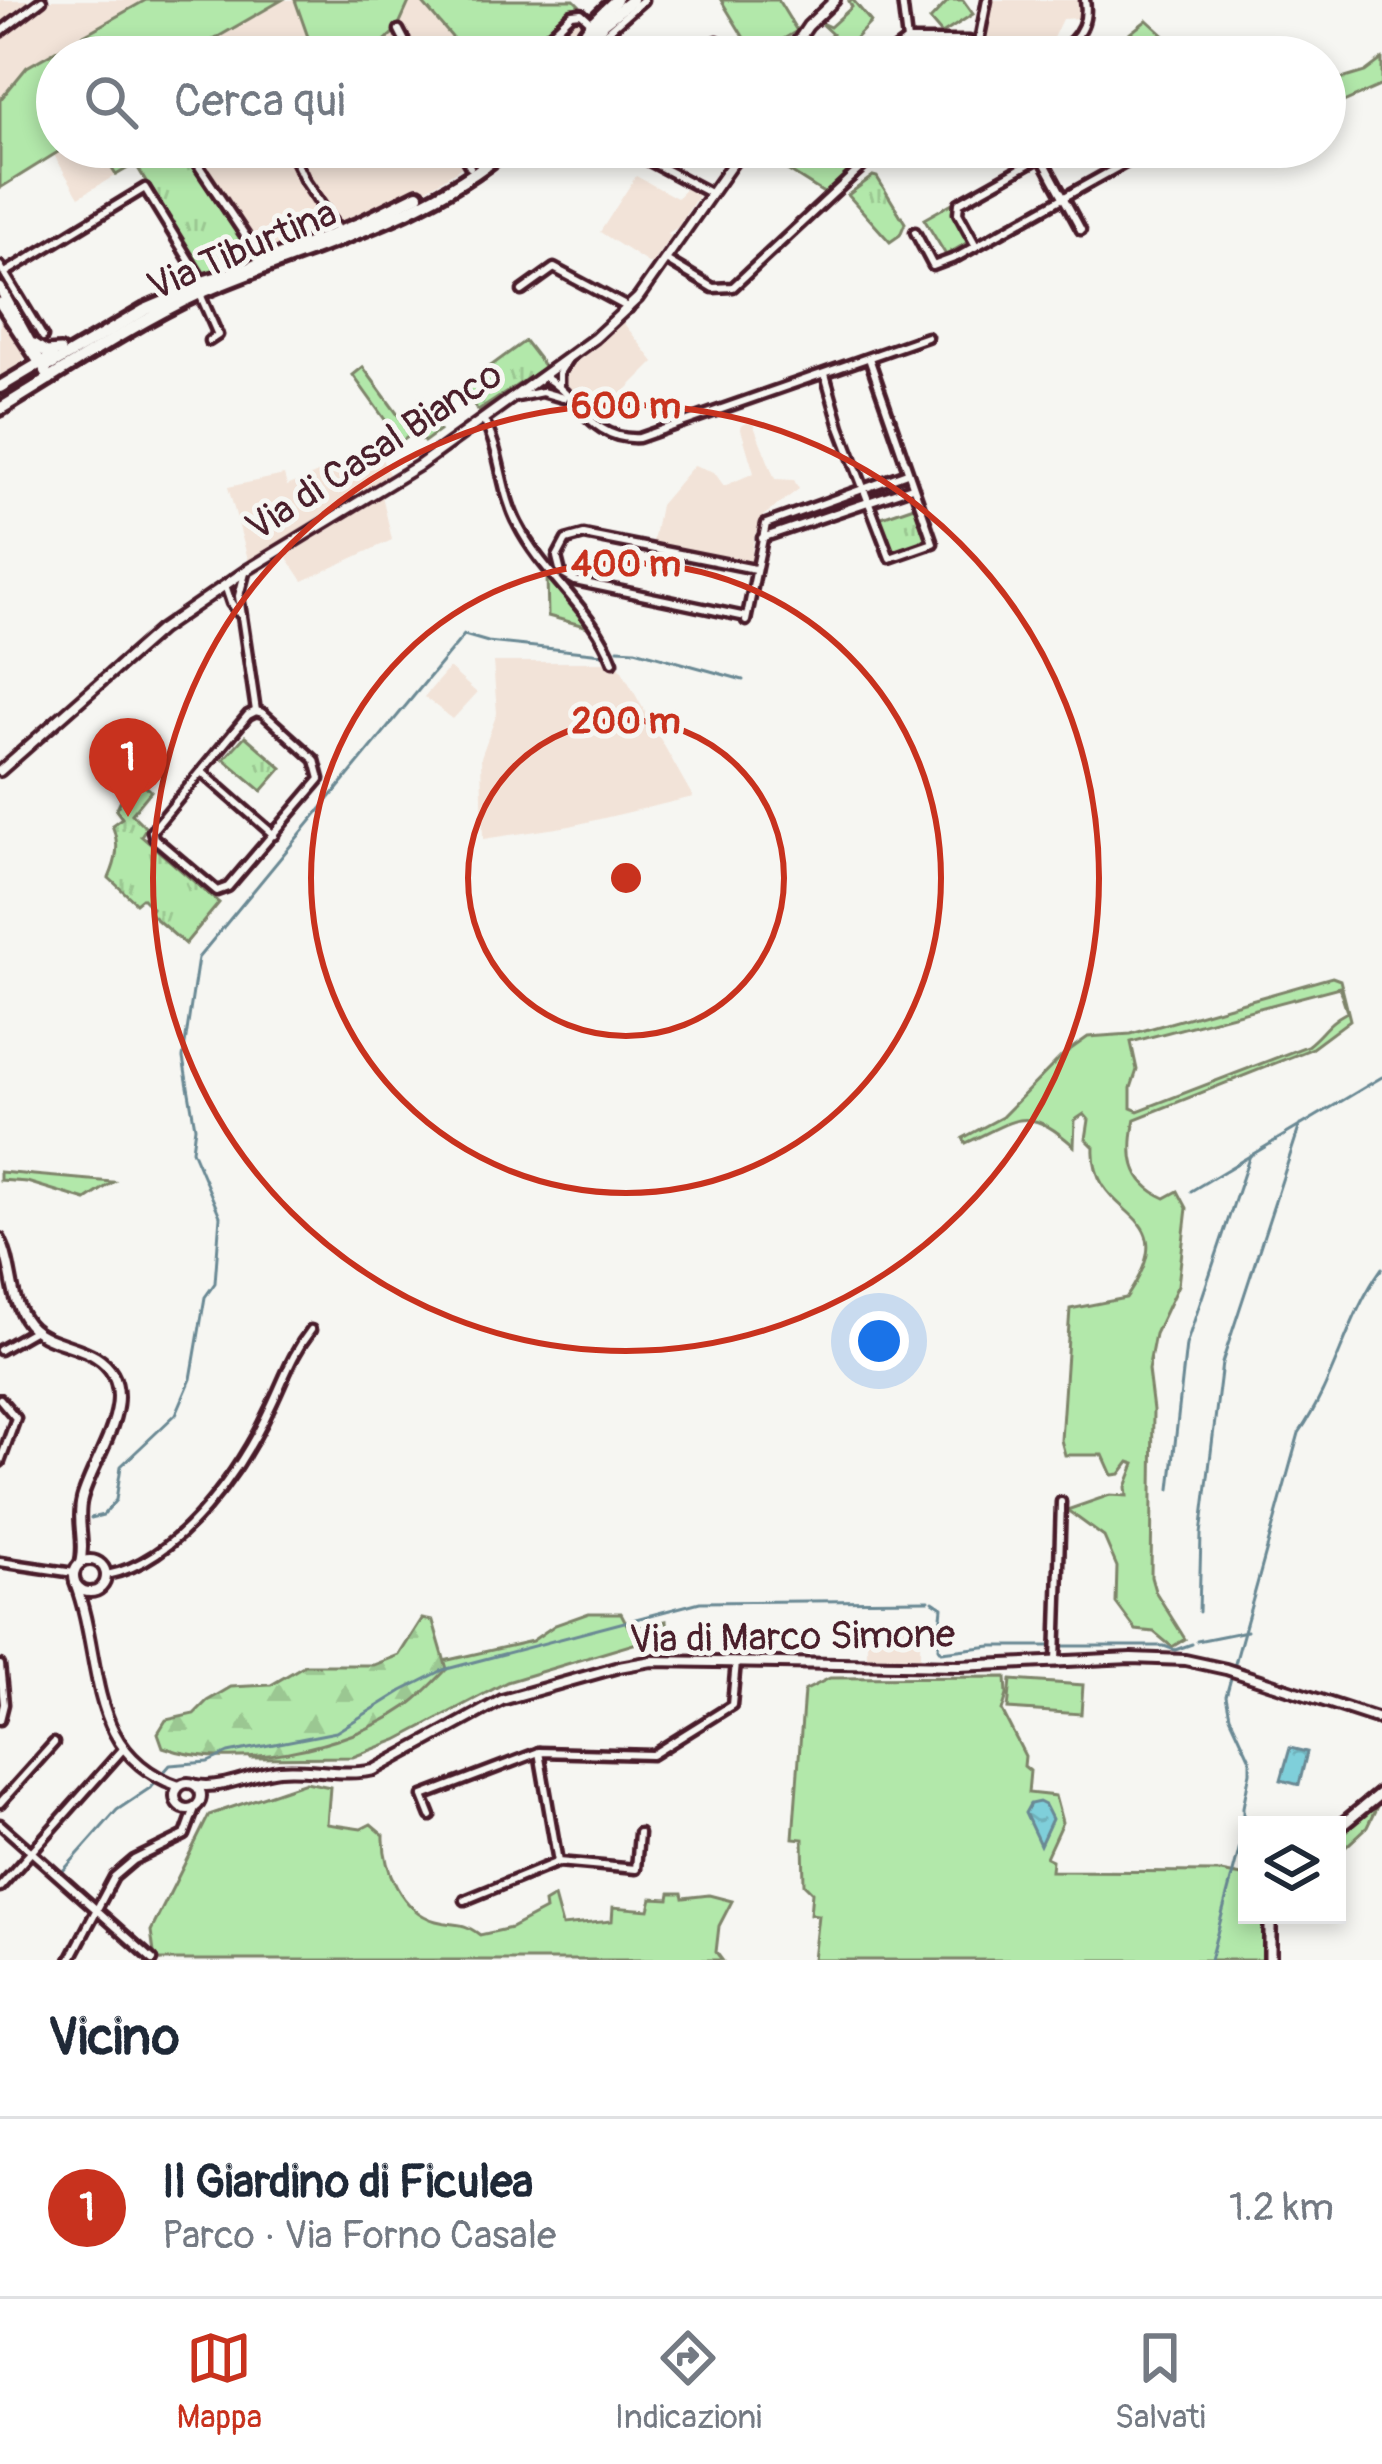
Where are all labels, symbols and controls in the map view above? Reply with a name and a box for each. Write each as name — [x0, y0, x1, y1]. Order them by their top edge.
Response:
search box — [36, 36, 1346, 168]
icon: search — [78, 69, 144, 135]
text: Cerca qui — [174, 74, 345, 130]
street label: Via Tiburtina — [140, 188, 344, 312]
street label: Via di Casal Bianco — [237, 350, 511, 552]
text: 600 m — [571, 384, 681, 429]
text: 400 m — [571, 542, 681, 587]
text: 200 m — [571, 699, 681, 744]
pin: 1 — [89, 718, 167, 817]
centre of rings — [605, 857, 647, 899]
your location — [849, 1311, 909, 1371]
street label: Via di Marco Simone — [629, 1610, 955, 1664]
map controls — [1238, 1816, 1346, 1924]
button: layers — [1238, 1816, 1346, 1924]
text: Vicino — [48, 2006, 179, 2070]
text: Il Giardino di Ficulea — [162, 2155, 533, 2211]
text: 1 — [79, 2183, 95, 2232]
text: 1.2 km — [1229, 2183, 1334, 2232]
text: Parco · Via Forno Casale — [162, 2211, 556, 2260]
tab: Mappa — [176, 2325, 262, 2438]
tab: Indicazioni — [615, 2325, 762, 2438]
tab: Salvati — [1115, 2325, 1206, 2438]

